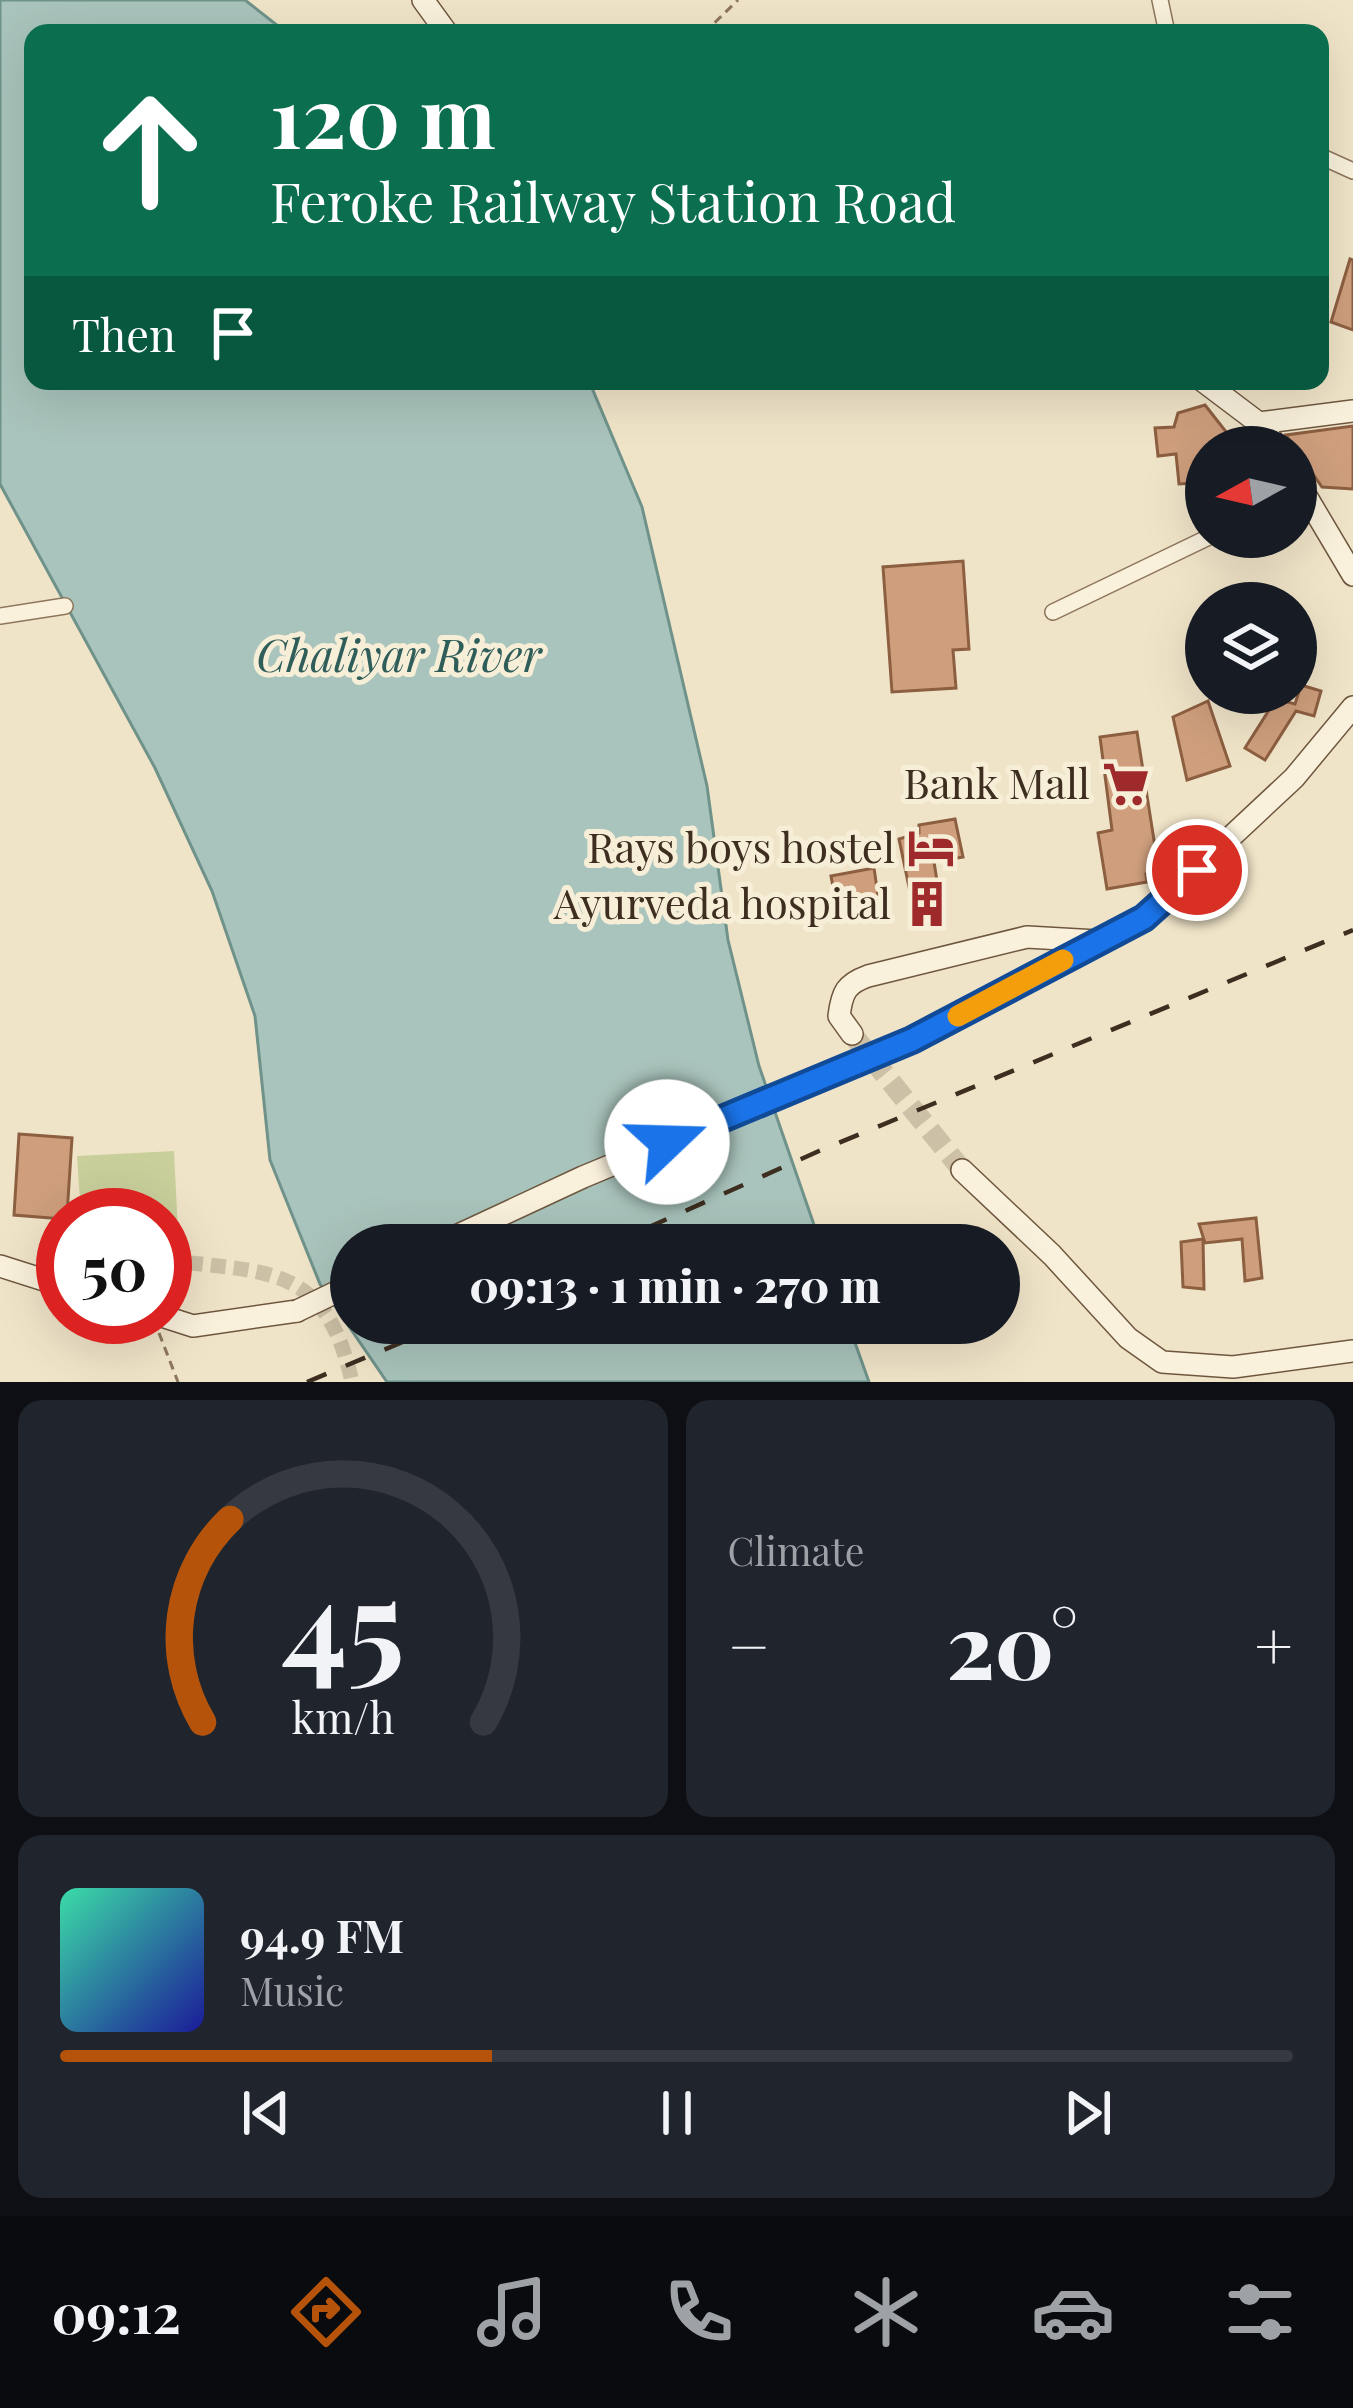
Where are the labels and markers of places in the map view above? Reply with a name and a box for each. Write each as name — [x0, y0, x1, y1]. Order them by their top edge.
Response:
place label: Bank Mall — [903, 754, 1090, 810]
supermarket icon: Bank Mall — [1101, 759, 1151, 809]
place label: Rays boys hostel — [587, 818, 895, 874]
pin — [1146, 819, 1248, 921]
hotel icon: Rays boys hostel — [906, 823, 956, 873]
place label: Ayurveda hospital — [553, 874, 891, 930]
building icon: Ayurveda hospital — [902, 879, 952, 929]

